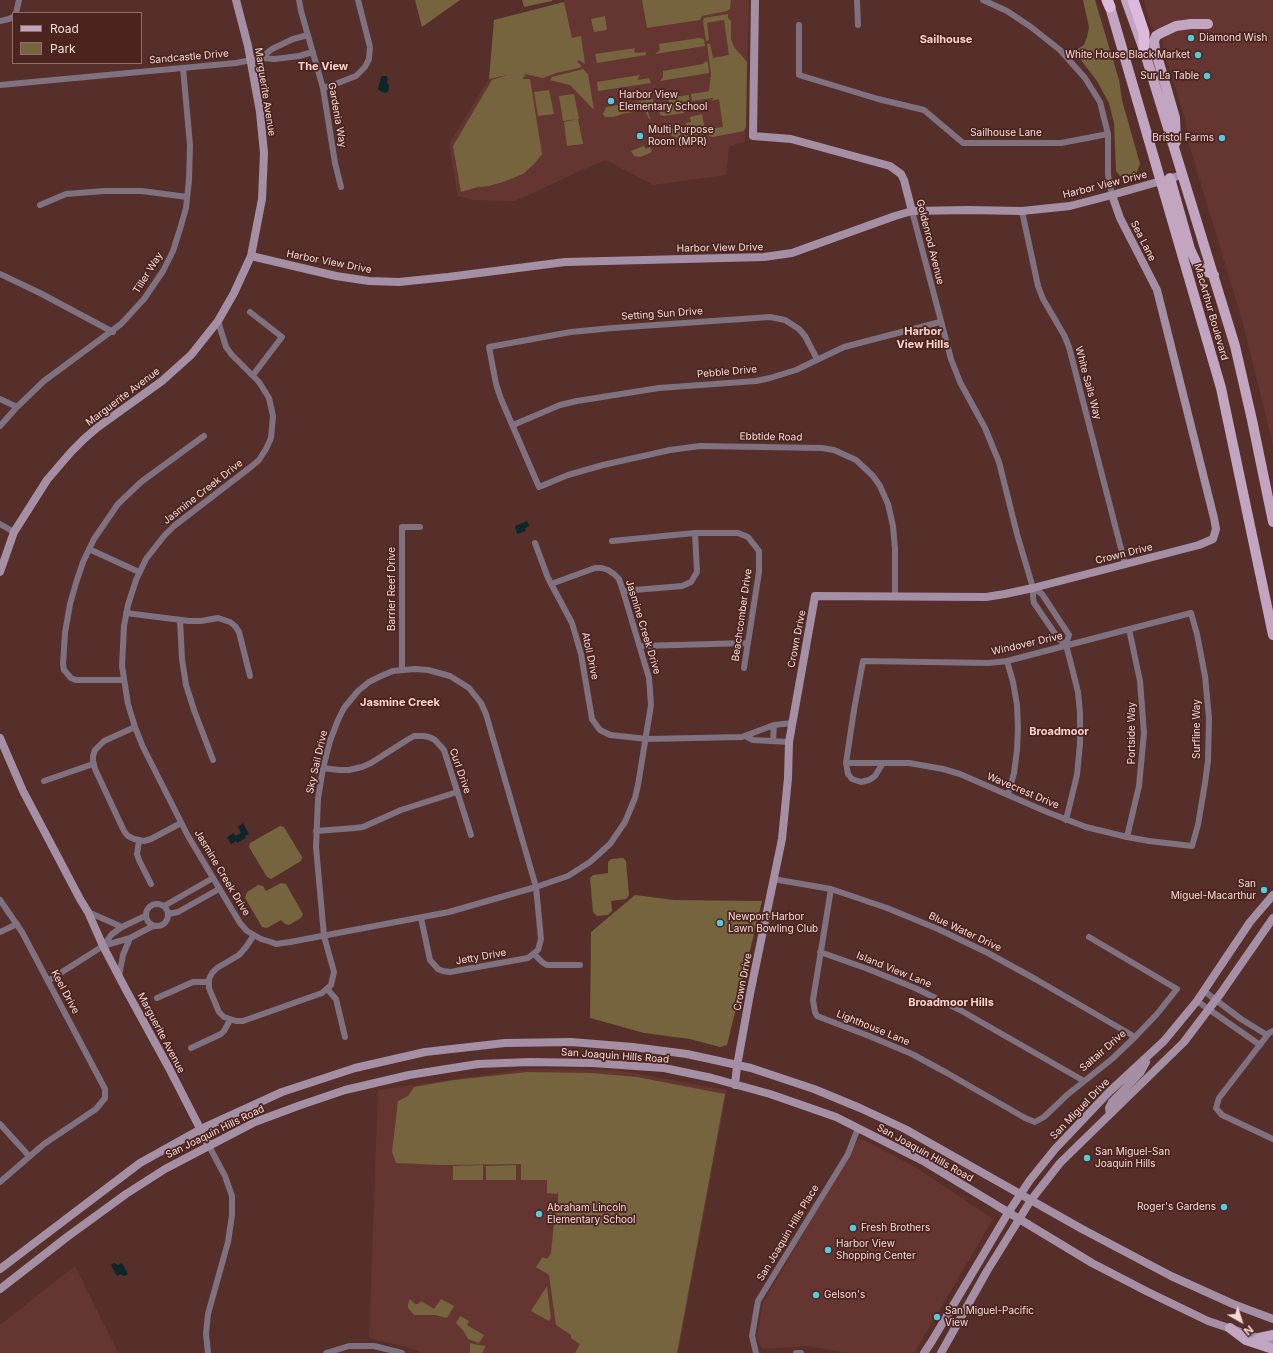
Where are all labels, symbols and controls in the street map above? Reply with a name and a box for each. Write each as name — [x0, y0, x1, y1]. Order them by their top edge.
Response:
legend — [12, 12, 142, 64]
text: Road — [50, 21, 79, 36]
place label: Diamond Wish — [1199, 32, 1267, 44]
district label: Sailhouse — [920, 33, 972, 47]
marker: Diamond Wish — [1186, 33, 1196, 43]
text: Park — [50, 41, 76, 56]
street label: Marguerite Avenue — [252, 47, 278, 137]
street label: Sandcastle Drive — [149, 48, 229, 66]
place label: White House Black Market — [1065, 49, 1190, 61]
marker: White House Black Market — [1193, 50, 1203, 60]
district label: The View — [298, 60, 348, 74]
place label: Sur La Table — [1140, 70, 1199, 82]
marker: Sur La Table — [1202, 71, 1212, 81]
street label: Gardenia Way — [325, 82, 349, 148]
place label: Harbor View Elementary School — [619, 89, 708, 112]
marker: Harbor View Elementary School — [606, 96, 616, 106]
place label: Multi Purpose Room (MPR) — [648, 124, 713, 148]
street label: Sailhouse Lane — [970, 127, 1042, 139]
marker: Multi Purpose Room (MPR) — [635, 131, 645, 141]
place label: Bristol Farms — [1152, 132, 1214, 144]
marker: Bristol Farms — [1217, 133, 1227, 143]
street label: Harbor View Drive — [1062, 169, 1148, 201]
street label: Goldenrod Avenue — [914, 198, 946, 286]
street label: Sea Lane — [1128, 219, 1158, 263]
street label: Harbor View Drive — [677, 241, 763, 255]
street label: Harbor View Drive — [285, 248, 373, 276]
street label: Tiller Way — [131, 250, 165, 296]
street label: MacArthur Boulevard — [1191, 262, 1231, 362]
street label: Setting Sun Drive — [621, 305, 703, 323]
district label: Harbor View Hills — [897, 325, 949, 351]
street label: White Sails Way — [1072, 345, 1104, 421]
street label: Pebble Drive — [696, 363, 758, 381]
street label: Marguerite Avenue — [84, 365, 162, 429]
street label: Ebbtide Road — [739, 430, 803, 444]
street label: Jasmine Creek Drive — [161, 457, 245, 527]
street label: Crown Drive — [1094, 541, 1154, 567]
street label: Barrier Reef Drive — [386, 547, 398, 631]
street label: Beachcomber Drive — [730, 568, 754, 662]
street label: Jasmine Creek Drive — [623, 578, 663, 676]
street label: Crown Drive — [786, 609, 808, 669]
street label: Windover Drive — [990, 630, 1064, 658]
street label: Atoll Drive — [579, 631, 601, 681]
district label: Jasmine Creek — [360, 696, 440, 710]
street label: Surfline Way — [1191, 699, 1203, 759]
street label: Portside Way — [1126, 702, 1138, 764]
district label: Broadmoor — [1029, 725, 1089, 739]
street label: Sky Sail Drive — [304, 729, 330, 795]
street label: Curl Drive — [447, 747, 473, 795]
street label: Wavecrest Drive — [985, 770, 1061, 812]
street label: Jasmine Creek Drive — [192, 828, 252, 918]
place label: San Miguel-Macarthur — [1171, 878, 1256, 902]
marker: San Miguel-Macarthur — [1259, 885, 1269, 895]
street label: Blue Water Drive — [927, 910, 1003, 954]
place label: Newport Harbor Lawn Bowling Club — [728, 911, 818, 934]
marker: Newport Harbor Lawn Bowling Club — [715, 918, 725, 928]
street label: Jetty Drive — [455, 947, 507, 967]
street label: Island View Lane — [855, 949, 933, 991]
street label: Crown Drive — [732, 952, 754, 1012]
street label: Keel Drive — [48, 968, 82, 1016]
street label: Marguerite Avenue — [135, 991, 187, 1075]
district label: Broadmoor Hills — [908, 996, 994, 1010]
street label: Lighthouse Lane — [835, 1008, 911, 1048]
street label: Saltair Drive — [1077, 1028, 1129, 1074]
street label: San Joaquin Hills Road — [561, 1046, 669, 1066]
street label: San Miguel Drive — [1048, 1076, 1112, 1142]
street label: San Joaquin Hills Road — [164, 1103, 266, 1161]
street label: San Joaquin Hills Road — [875, 1122, 975, 1184]
place label: San Miguel-San Joaquin Hills — [1095, 1146, 1170, 1170]
marker: San Miguel-San Joaquin Hills — [1082, 1153, 1092, 1163]
street label: San Joaquin Hills Place — [755, 1183, 821, 1283]
place label: Roger's Gardens — [1137, 1201, 1216, 1213]
place label: Abraham Lincoln Elementary School — [547, 1202, 636, 1226]
marker: Roger's Gardens — [1219, 1202, 1229, 1212]
marker: Abraham Lincoln Elementary School — [534, 1209, 544, 1219]
place label: Fresh Brothers — [861, 1222, 930, 1234]
marker: Fresh Brothers — [848, 1223, 858, 1233]
place label: Harbor View Shopping Center — [836, 1238, 916, 1262]
marker: Harbor View Shopping Center — [823, 1245, 833, 1255]
place label: Gelson's — [824, 1289, 865, 1301]
marker: Gelson's — [811, 1290, 821, 1300]
north arrow — [1221, 1301, 1261, 1341]
place label: San Miguel-Pacific View — [945, 1305, 1034, 1328]
marker: San Miguel-Pacific View — [932, 1312, 942, 1322]
text: N — [1241, 1322, 1256, 1338]

